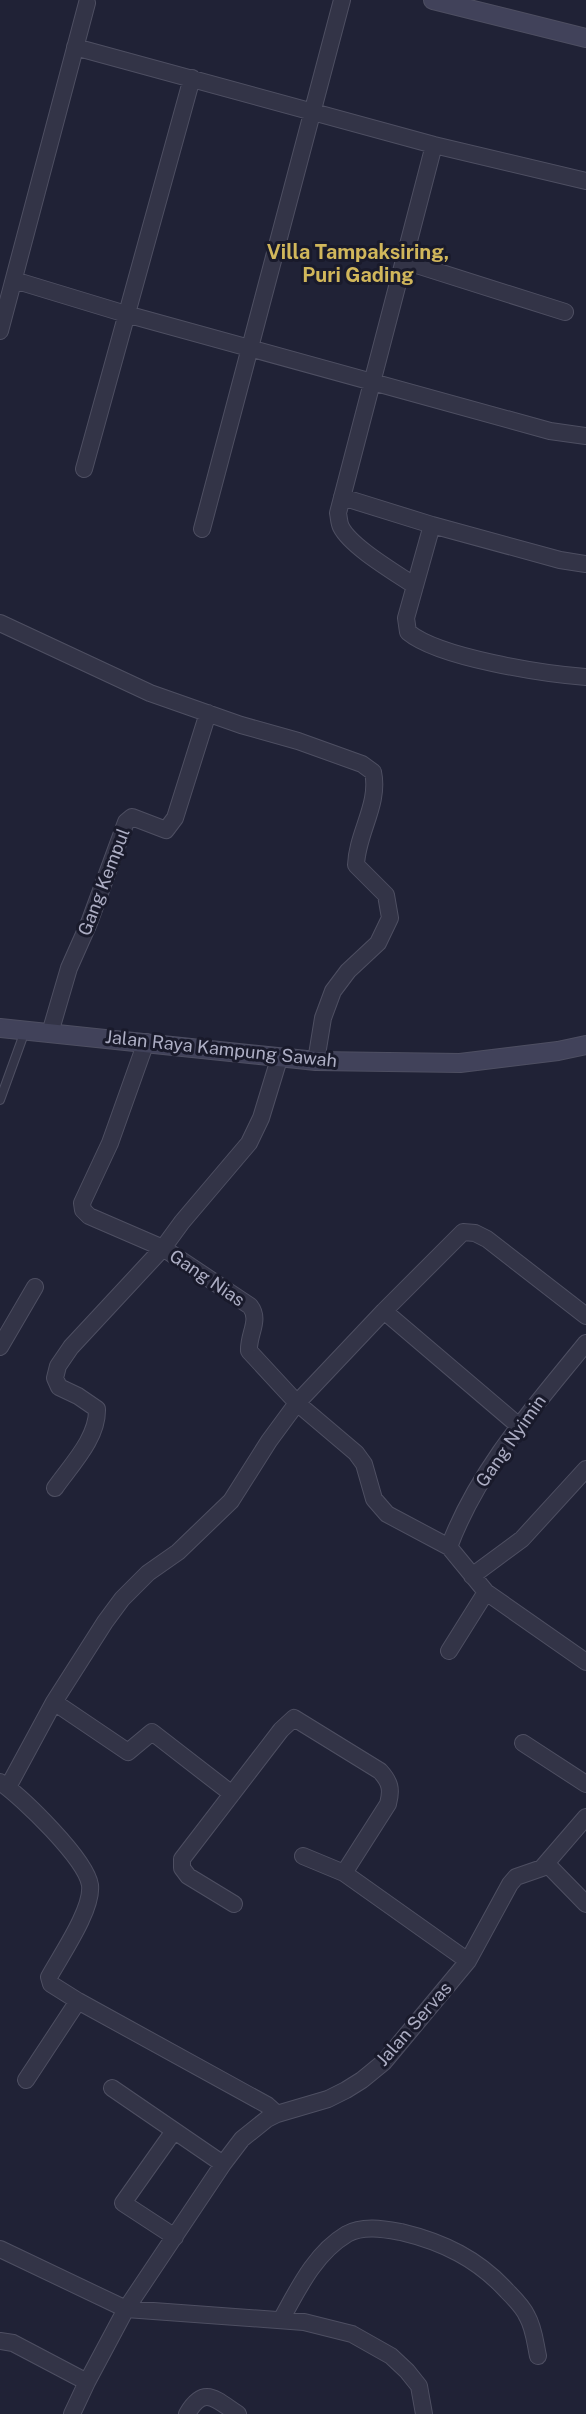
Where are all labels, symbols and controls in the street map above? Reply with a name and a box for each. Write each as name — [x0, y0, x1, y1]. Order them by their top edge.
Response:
district label: Villa Tampaksiring, Puri Gading — [267, 240, 449, 287]
street label: Gang Kempul — [73, 825, 134, 938]
street label: Jalan Raya Kampung Sawah — [104, 1026, 338, 1071]
street label: Gang Nias — [166, 1245, 249, 1310]
street label: Gang Nyimin — [471, 1391, 550, 1491]
street label: Jalan Servas — [371, 1977, 456, 2070]

